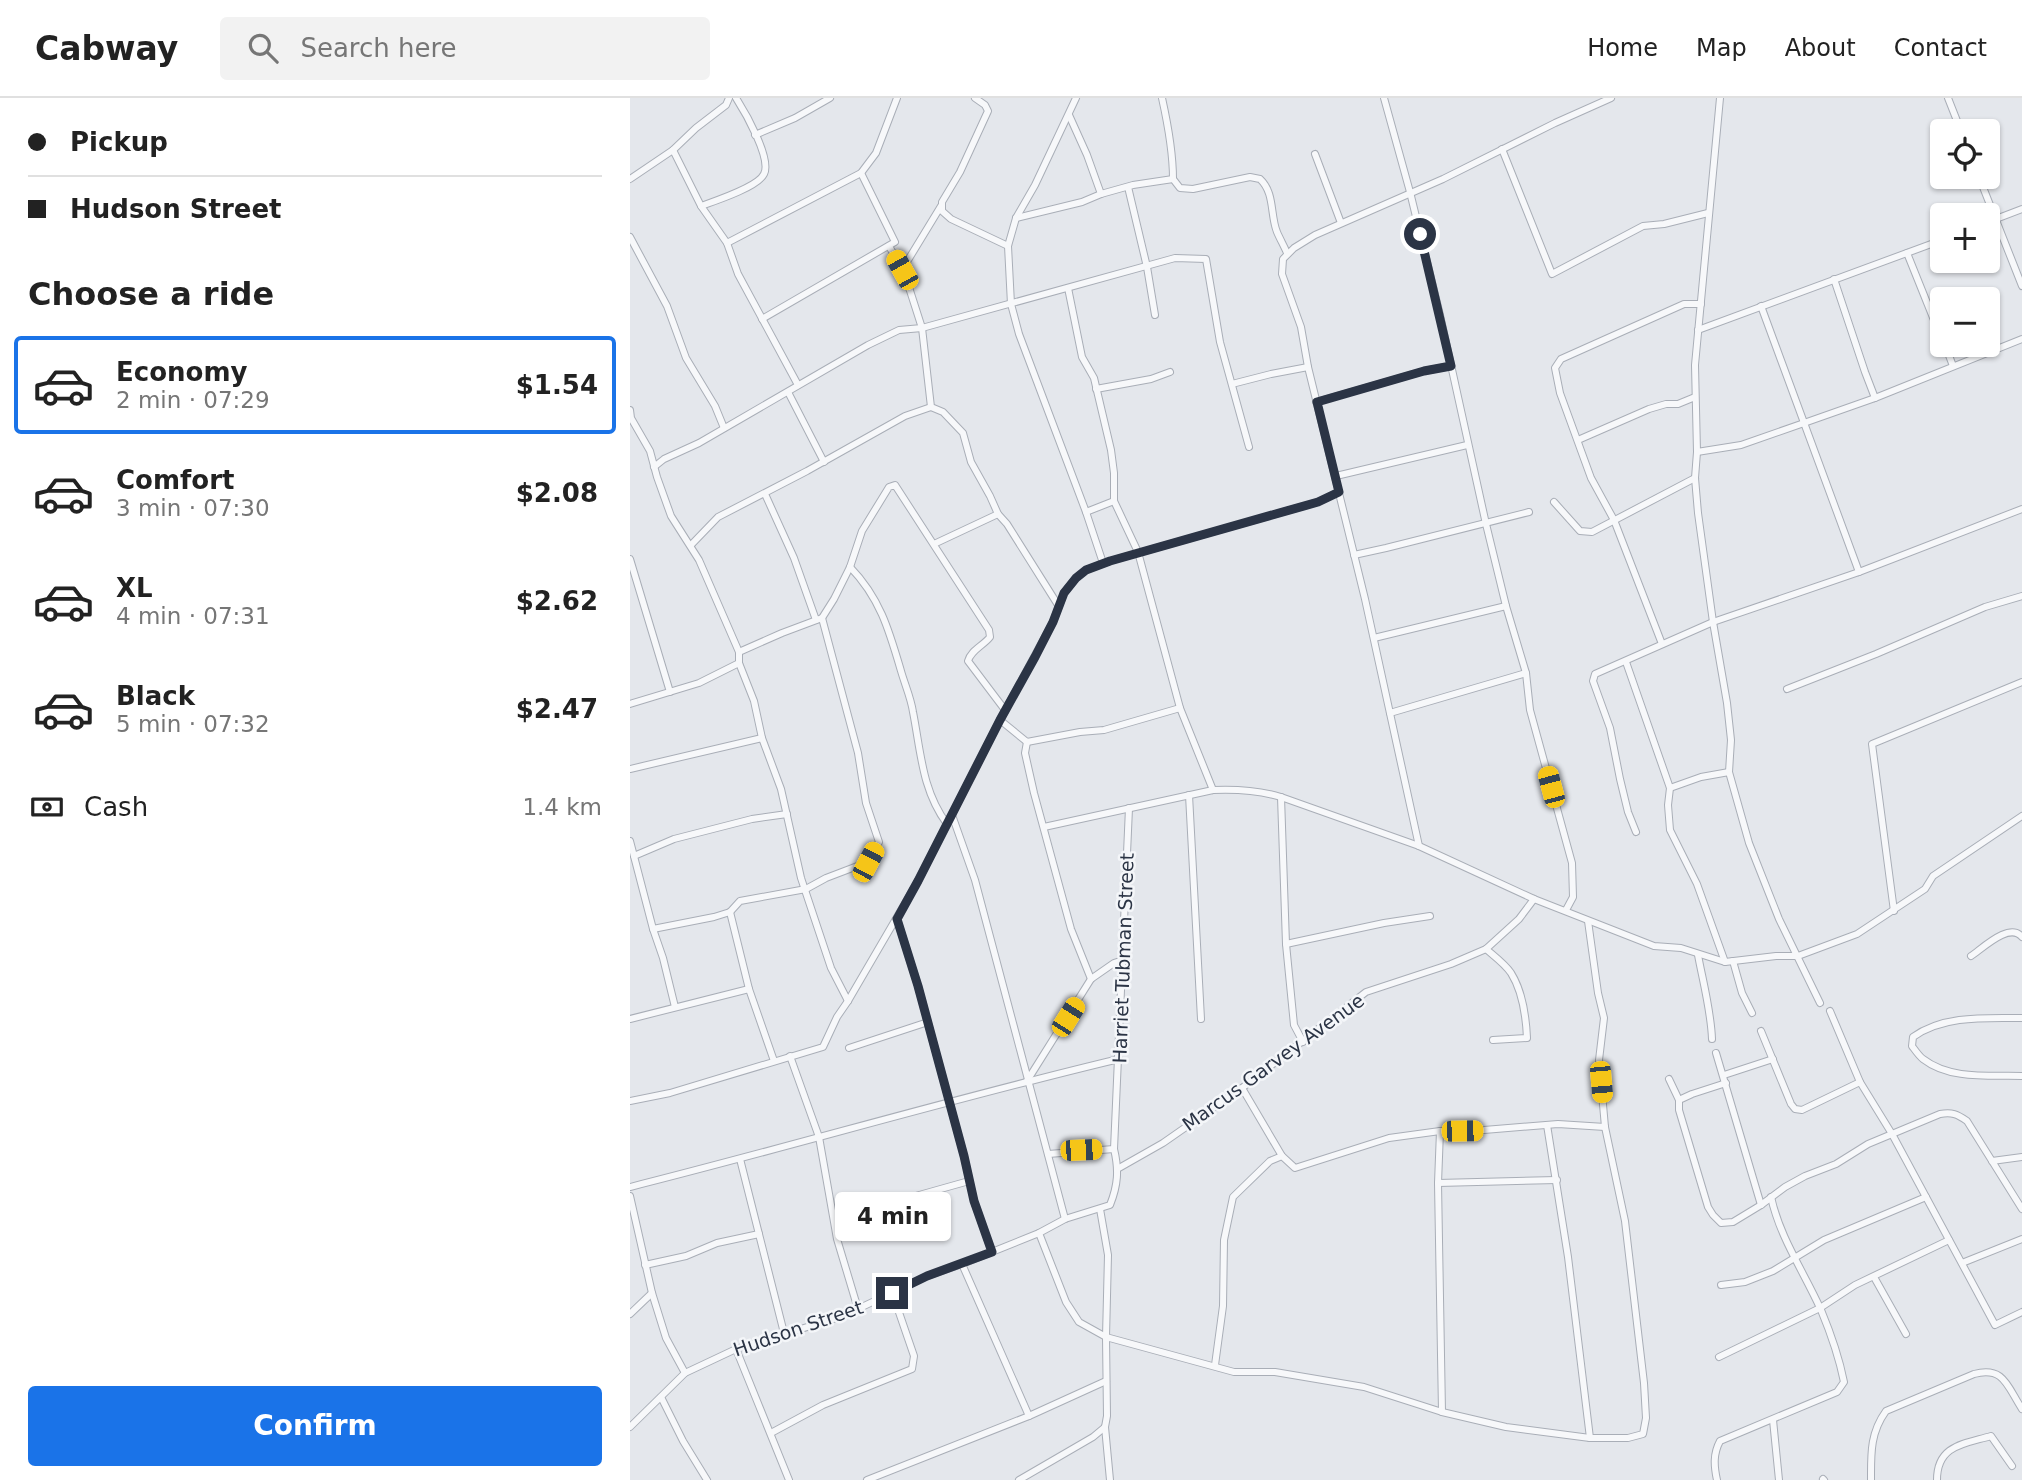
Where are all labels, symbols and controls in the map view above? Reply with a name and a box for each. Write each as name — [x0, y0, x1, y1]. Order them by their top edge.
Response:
search box — [220, 17, 710, 80]
text: Cabway — [35, 29, 178, 68]
icon: search — [244, 29, 282, 67]
text: Search here — [300, 33, 457, 63]
text: Home — [1587, 34, 1658, 62]
text: Map — [1696, 34, 1747, 62]
text: About — [1785, 34, 1856, 62]
text: Contact — [1894, 34, 1987, 62]
map controls — [1930, 119, 2000, 357]
button: locate — [1930, 119, 2000, 189]
text: Pickup — [70, 127, 168, 157]
text: Hudson Street — [70, 194, 281, 224]
button: + — [1930, 203, 2000, 273]
route start — [1404, 218, 1436, 250]
car — [883, 247, 922, 293]
text: Choose a ride — [28, 275, 274, 313]
button: − — [1930, 287, 2000, 357]
icon: car — [32, 354, 95, 417]
text: Economy — [116, 357, 247, 387]
text: $1.54 — [516, 370, 598, 400]
text: 2 min · 07:29 — [116, 387, 270, 413]
icon: car — [32, 462, 95, 525]
text: Comfort — [116, 465, 234, 495]
text: $2.08 — [516, 478, 598, 508]
text: 3 min · 07:30 — [116, 495, 270, 521]
icon: car — [32, 570, 95, 633]
text: XL — [116, 573, 153, 603]
text: $2.62 — [516, 586, 598, 616]
text: 4 min · 07:31 — [116, 603, 270, 629]
icon: car — [32, 678, 95, 741]
text: Black — [116, 681, 195, 711]
text: $2.47 — [516, 694, 598, 724]
text: 5 min · 07:32 — [116, 711, 270, 737]
car — [1536, 764, 1567, 810]
icon: cash — [28, 788, 66, 826]
text: Cash — [84, 792, 148, 822]
text: 1.4 km — [522, 794, 602, 820]
car — [849, 839, 888, 885]
street label: Harriet Tubman Street — [1108, 852, 1138, 1064]
street label: Marcus Garvey Avenue — [1178, 989, 1368, 1135]
car — [1048, 994, 1089, 1040]
car — [1589, 1060, 1614, 1104]
car — [1441, 1120, 1484, 1142]
car — [1060, 1139, 1103, 1161]
callout: 4 min — [834, 1192, 950, 1240]
text: 4 min — [857, 1203, 929, 1229]
route end — [876, 1277, 908, 1309]
street label: Hudson Street — [730, 1296, 866, 1360]
button: Confirm — [28, 1386, 602, 1466]

